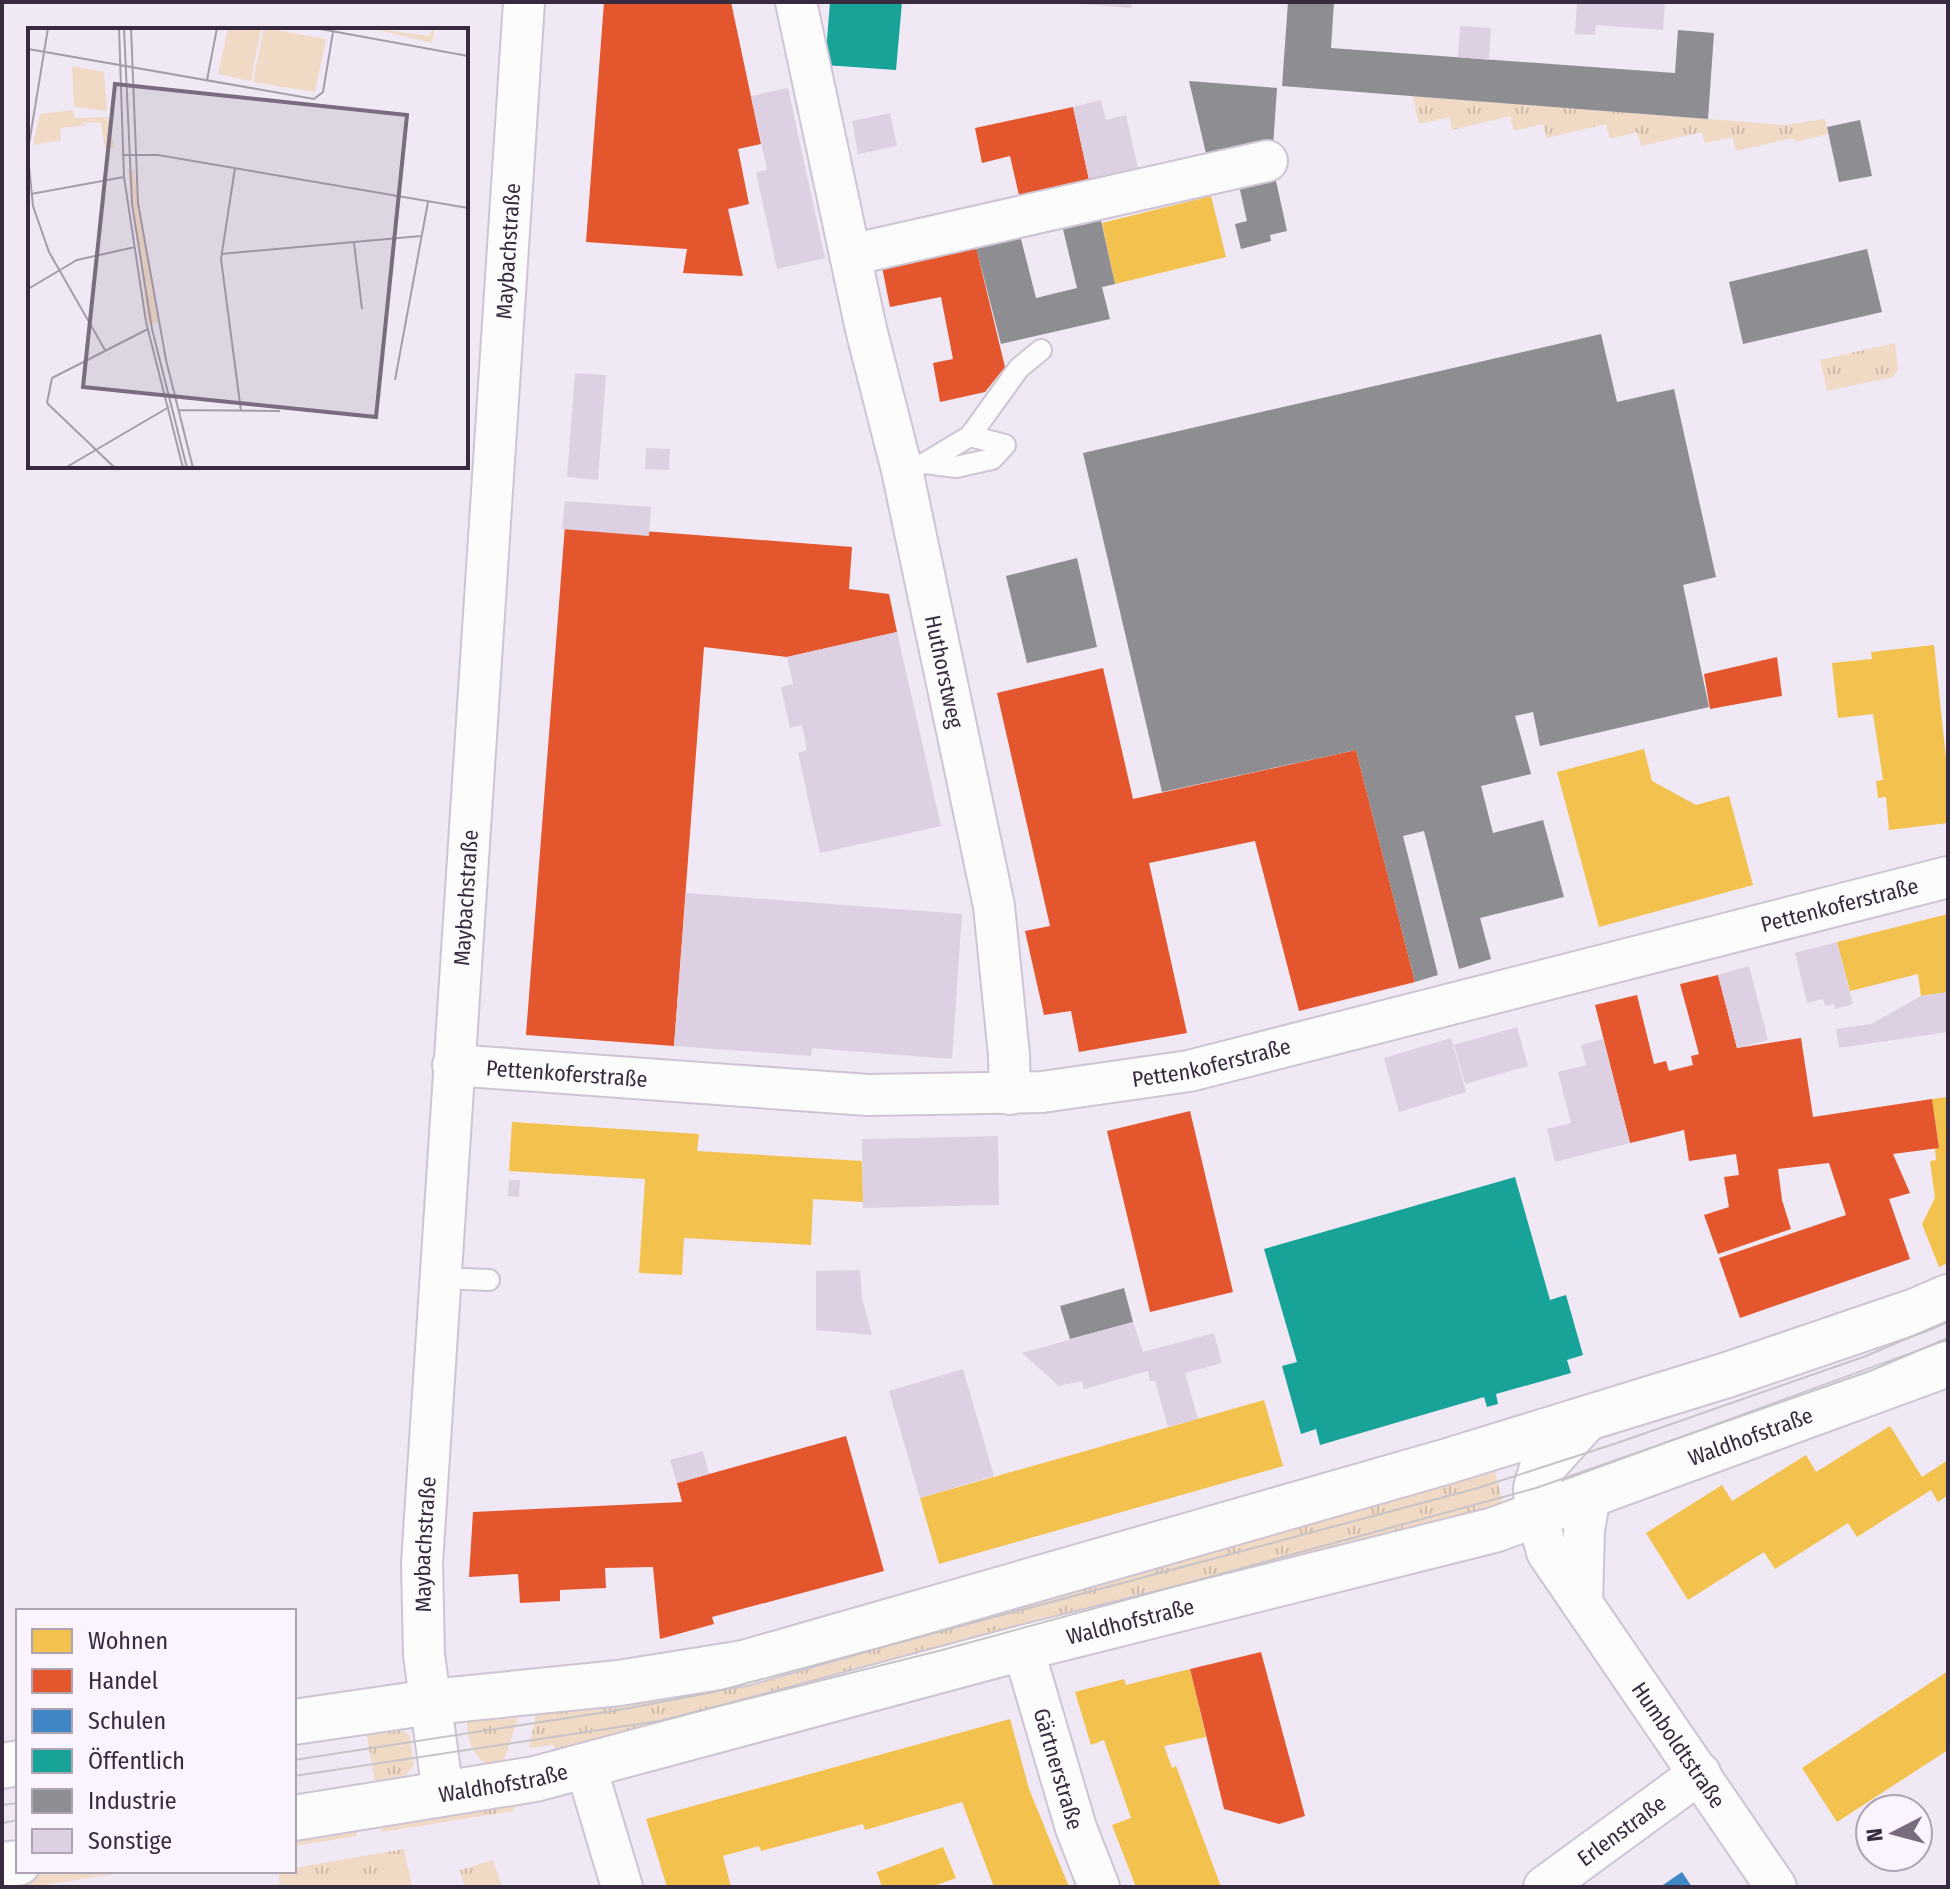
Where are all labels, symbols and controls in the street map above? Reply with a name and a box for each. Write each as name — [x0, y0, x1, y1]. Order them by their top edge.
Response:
inset map — [28, 28, 468, 468]
street label: Maybachstraße — [490, 182, 526, 320]
street label: Huthorstweg — [919, 613, 969, 731]
street label: Maybachstraße — [448, 829, 484, 967]
street label: Pettenkoferstraße — [1758, 872, 1921, 938]
street label: Pettenkoferstraße — [1130, 1033, 1293, 1093]
street label: Pettenkoferstraße — [485, 1054, 648, 1093]
street label: Waldhofstraße — [1685, 1402, 1817, 1472]
street label: Maybachstraße — [409, 1476, 442, 1613]
street label: Waldhofstraße — [1064, 1593, 1197, 1651]
legend — [16, 1609, 296, 1873]
text: Wohnen — [88, 1627, 168, 1655]
text: Handel — [88, 1667, 158, 1695]
street label: Humboldtstraße — [1626, 1677, 1731, 1813]
street label: Gärtnerstraße — [1027, 1705, 1089, 1833]
text: Schulen — [88, 1707, 166, 1735]
text: Öffentlich — [88, 1747, 185, 1775]
street label: Waldhofstraße — [437, 1758, 571, 1808]
text: Industrie — [88, 1787, 177, 1815]
street label: Erlenstraße — [1572, 1789, 1671, 1872]
north arrow — [1854, 1793, 1934, 1873]
text: Sonstige — [88, 1827, 172, 1855]
text: N — [1860, 1827, 1889, 1843]

